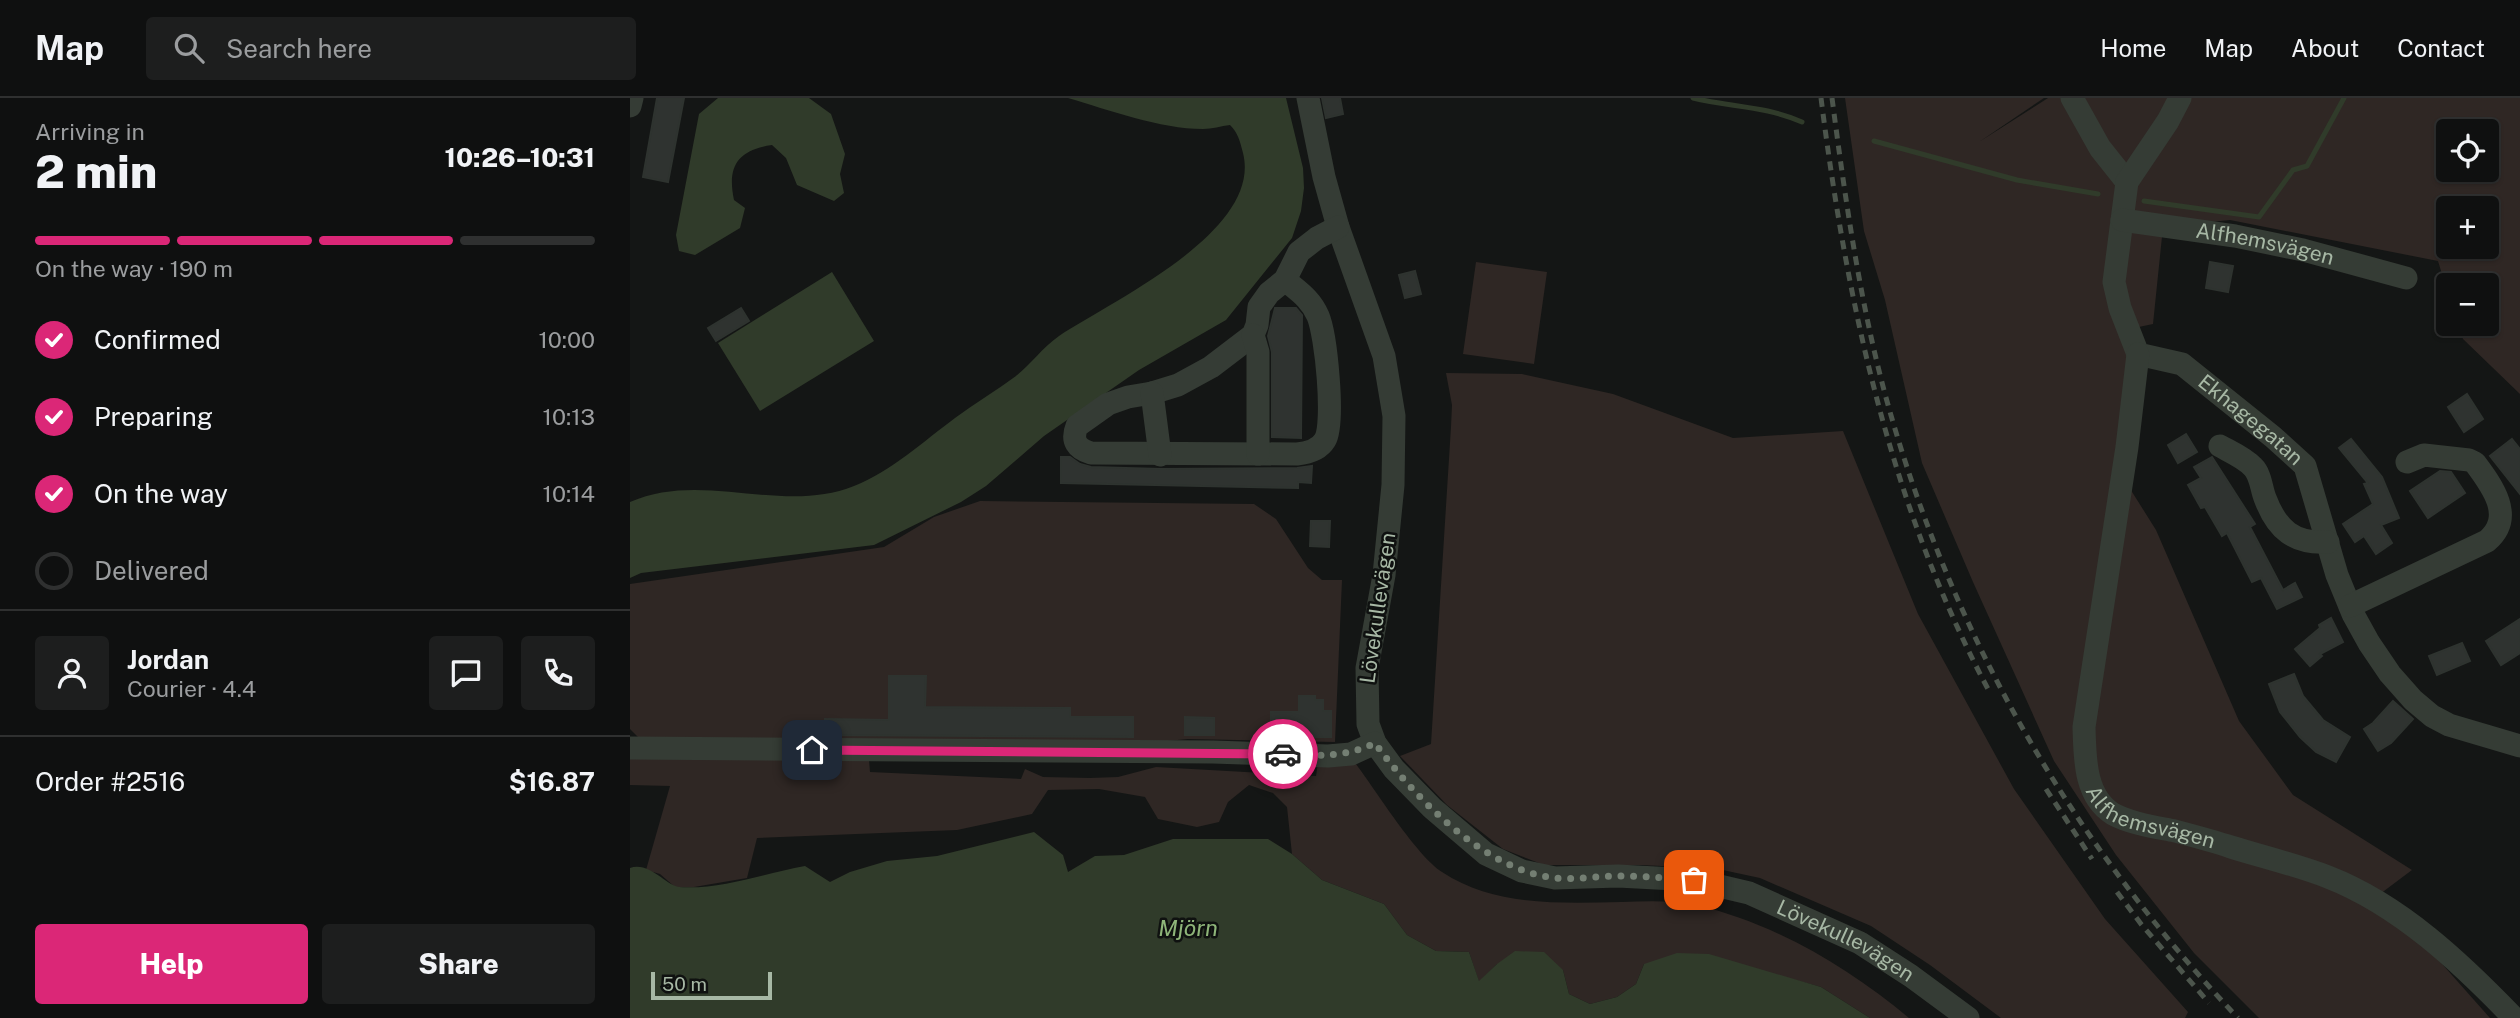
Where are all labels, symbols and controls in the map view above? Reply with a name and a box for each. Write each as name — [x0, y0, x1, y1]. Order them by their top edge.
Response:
search box — [146, 17, 636, 80]
text: Map — [35, 29, 104, 67]
icon: search — [170, 29, 208, 67]
text: Search here — [226, 33, 372, 64]
text: Home — [2100, 34, 2166, 62]
text: Map — [2204, 34, 2253, 62]
text: About — [2291, 34, 2359, 62]
text: Contact — [2397, 34, 2485, 62]
text: Arriving in — [35, 118, 145, 145]
map controls — [2436, 119, 2499, 336]
button: locate — [2436, 119, 2499, 182]
text: 10:26–10:31 — [445, 142, 595, 173]
text: 2 min — [35, 144, 157, 198]
button: + — [2436, 196, 2499, 259]
street label: Alfhemsvägen — [2194, 218, 2337, 270]
text: On the way · 190 m — [35, 255, 233, 282]
button: − — [2436, 273, 2499, 336]
icon: check — [35, 321, 73, 359]
text: Confirmed — [94, 324, 221, 355]
text: 10:00 — [538, 326, 595, 353]
street label: Ekhagegatan — [2193, 369, 2309, 470]
icon: check — [35, 398, 73, 436]
text: Preparing — [94, 401, 213, 432]
text: 10:13 — [543, 403, 595, 430]
icon: check — [35, 475, 73, 513]
text: On the way — [94, 478, 228, 509]
text: 10:14 — [543, 480, 595, 507]
street label: Lövekullevägen — [1355, 531, 1400, 685]
text: Delivered — [94, 555, 209, 586]
button: person — [35, 636, 109, 710]
button: chat — [429, 636, 503, 710]
button: phone — [521, 636, 595, 710]
text: Jordan — [127, 644, 209, 675]
text: Courier · 4.4 — [127, 675, 256, 702]
courier — [1248, 719, 1318, 789]
pin — [782, 720, 842, 780]
icon: home — [793, 731, 831, 769]
icon: car — [1264, 735, 1302, 773]
text: Order #2516 — [35, 766, 185, 797]
text: $16.87 — [509, 766, 595, 797]
street label: Alfhemsvägen — [2081, 781, 2218, 853]
pin — [1664, 850, 1724, 910]
icon: bag — [1675, 861, 1713, 899]
street label: Lövekullevägen — [1773, 894, 1919, 987]
water label: Mjörn — [1158, 914, 1218, 941]
button: Help — [35, 924, 308, 1004]
button: Share — [322, 924, 595, 1004]
scale bar — [651, 969, 772, 1001]
text: 50 m — [662, 973, 707, 995]

